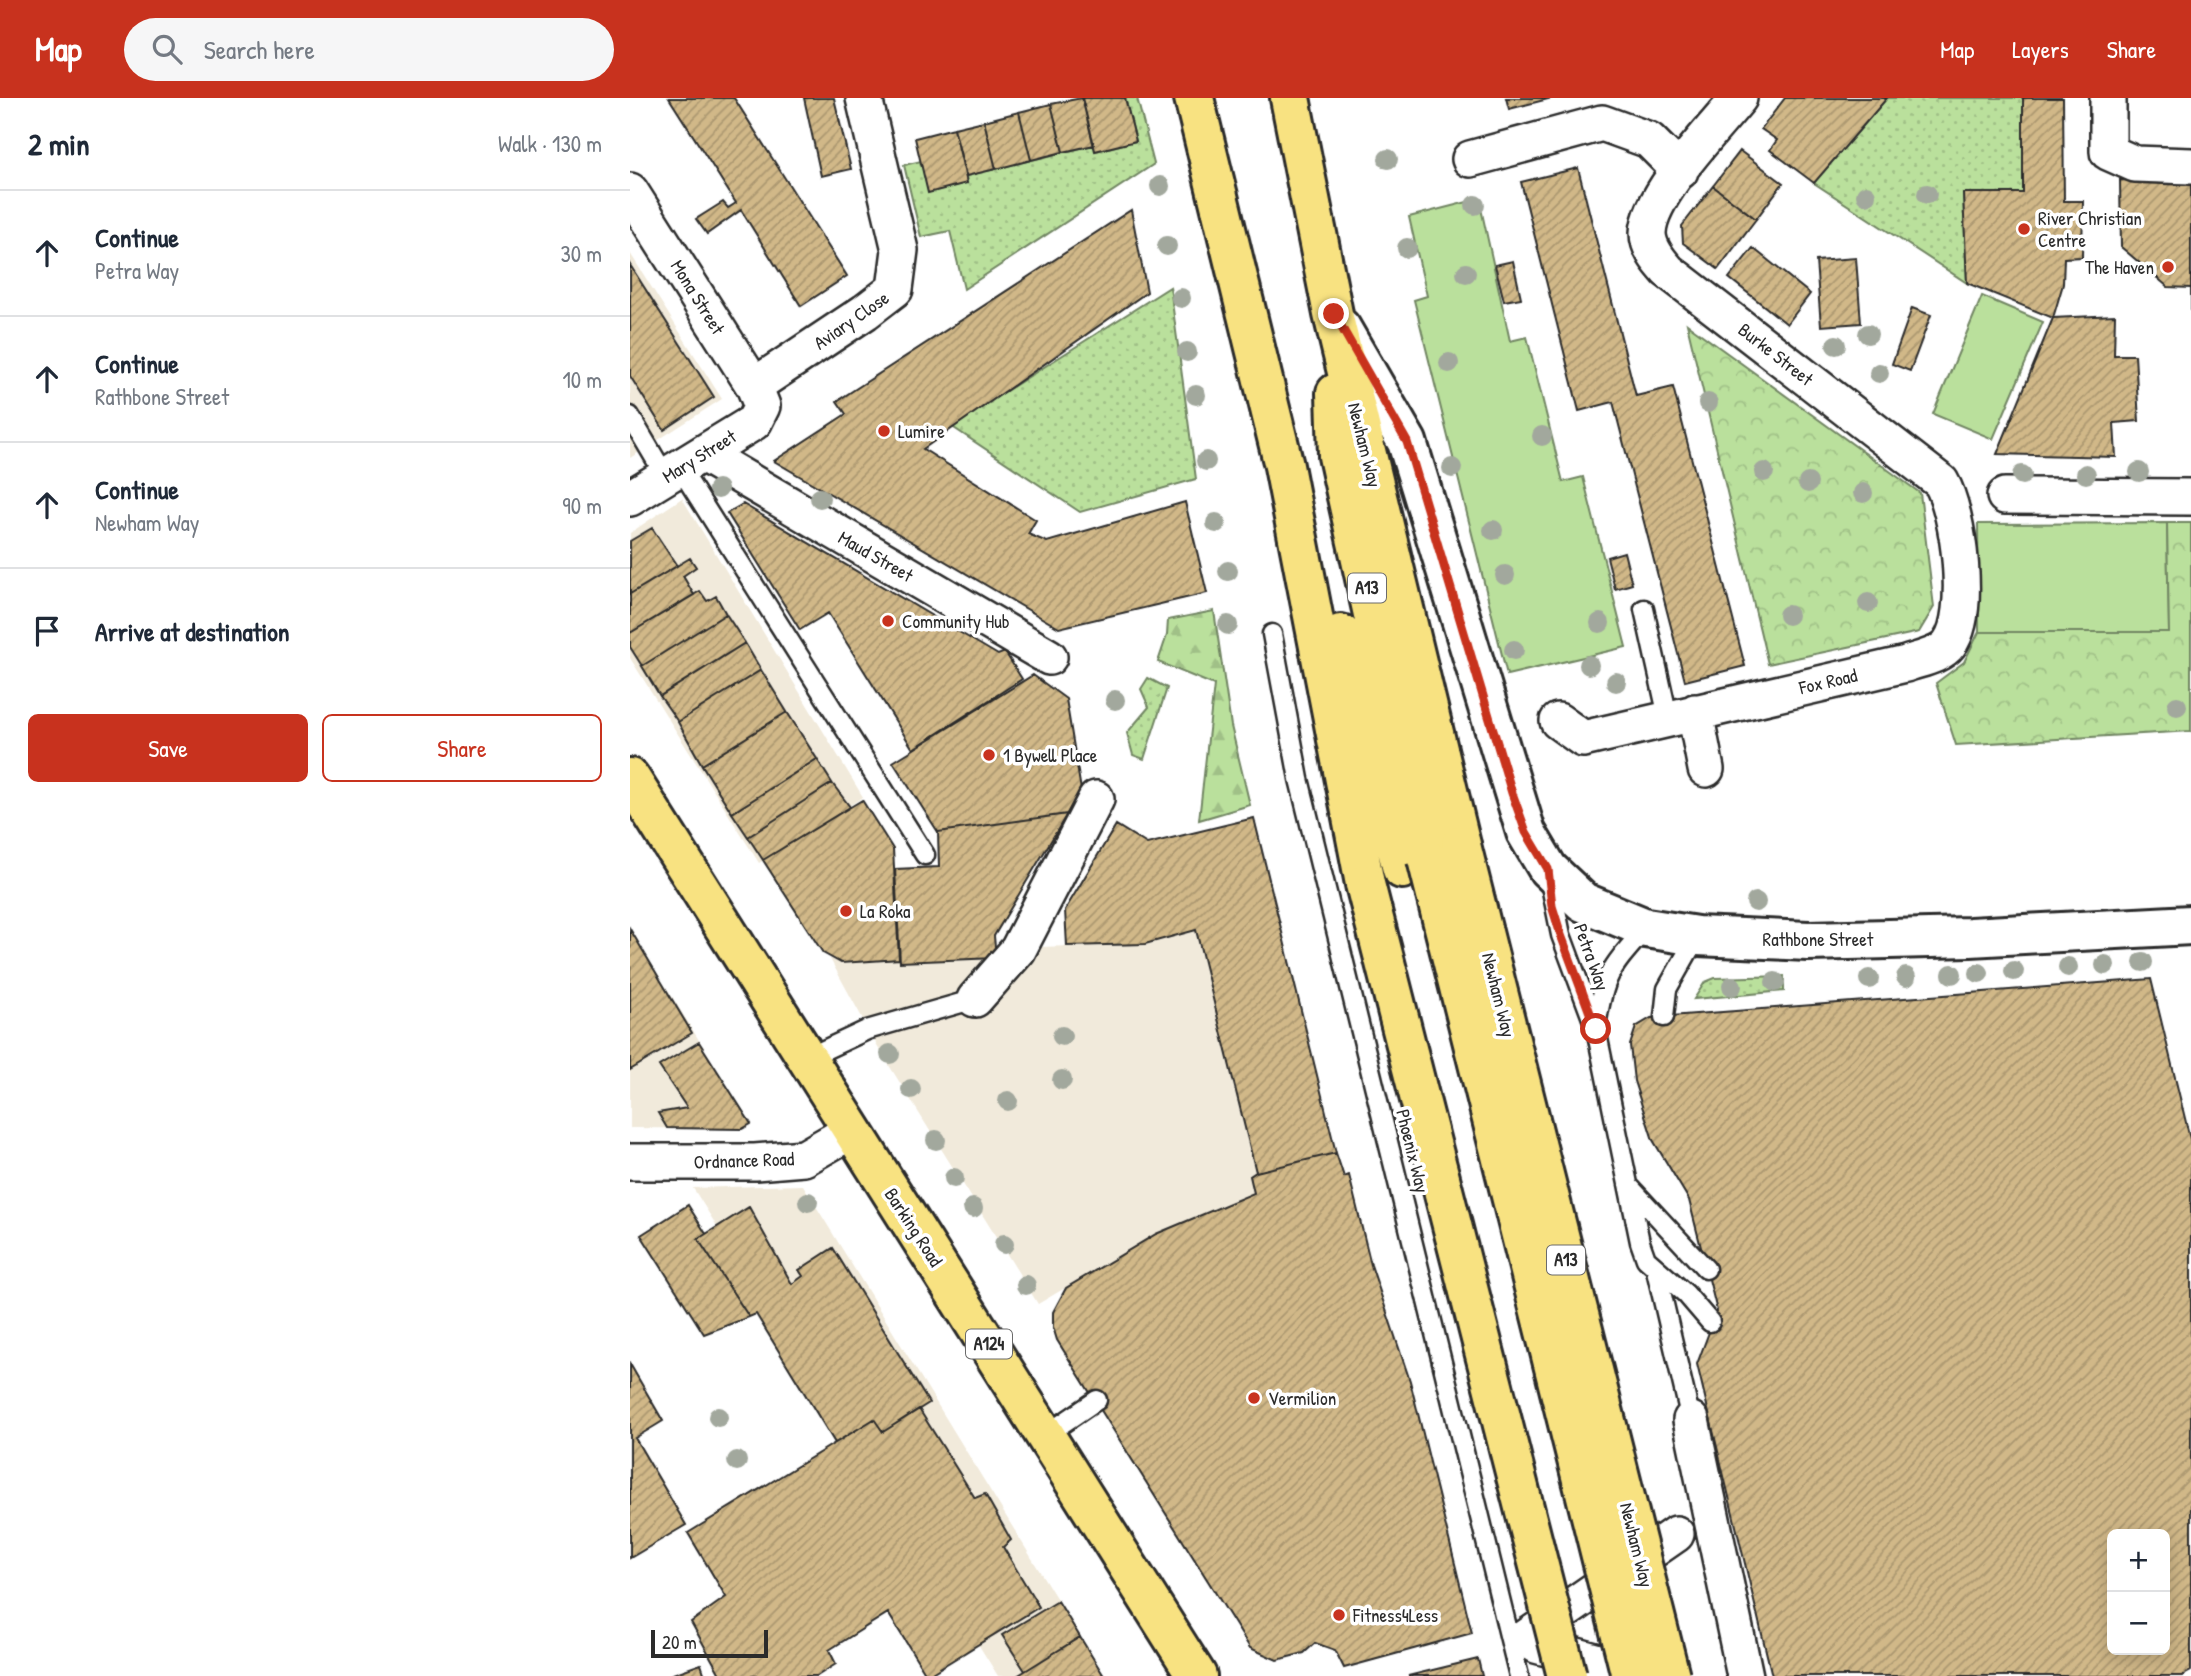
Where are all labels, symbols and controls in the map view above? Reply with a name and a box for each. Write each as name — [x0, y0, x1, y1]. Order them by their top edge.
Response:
search box — [124, 18, 614, 81]
text: Map — [35, 27, 82, 71]
icon: search — [148, 30, 186, 68]
text: Search here — [204, 32, 315, 67]
text: Map — [1940, 33, 1974, 65]
text: Layers — [2012, 33, 2069, 65]
text: Share — [2107, 33, 2156, 65]
text: 2 min — [28, 124, 90, 164]
text: Walk · 130 m — [498, 128, 602, 159]
place label: River Christian Centre — [2038, 205, 2142, 253]
text: Continue — [95, 220, 179, 255]
marker: River Christian Centre — [2016, 221, 2032, 237]
icon: ahead — [28, 234, 66, 272]
text: 30 m — [560, 238, 602, 269]
place label: The Haven — [2085, 254, 2154, 280]
text: Petra Way — [95, 255, 179, 286]
street label: Mona Street — [665, 255, 731, 340]
marker: The Haven — [2160, 259, 2176, 275]
street label: Aviary Close — [808, 284, 894, 355]
route end — [1318, 298, 1349, 329]
street label: Burke Street — [1733, 316, 1819, 392]
text: Continue — [95, 346, 179, 381]
icon: ahead — [28, 360, 66, 398]
text: 10 m — [562, 364, 602, 395]
text: Rathbone Street — [95, 381, 229, 412]
street label: Newham Way — [1342, 400, 1388, 490]
place label: Lumire — [898, 418, 945, 444]
street label: Mary Street — [657, 423, 741, 489]
marker: Lumire — [876, 423, 892, 439]
text: Continue — [95, 472, 179, 507]
icon: ahead — [28, 486, 66, 524]
text: 90 m — [562, 490, 602, 521]
text: Newham Way — [95, 507, 200, 538]
street label: Maud Street — [834, 524, 919, 588]
road number: A13 — [1348, 574, 1386, 602]
place label: Community Hub — [902, 608, 1010, 634]
icon: arrive — [28, 612, 66, 650]
marker: Community Hub — [880, 613, 896, 629]
text: Arrive at destination — [95, 614, 290, 649]
street label: Fox Road — [1795, 662, 1860, 701]
button: Save — [28, 714, 308, 782]
button: Share — [322, 714, 602, 782]
place label: 1 Bywell Place — [1003, 742, 1098, 768]
marker: 1 Bywell Place — [981, 747, 997, 763]
place label: La Roka — [860, 898, 911, 924]
marker: La Roka — [838, 903, 854, 919]
street label: Petra Way — [1568, 920, 1616, 994]
street label: Rathbone Street — [1763, 926, 1874, 952]
street label: Newham Way — [1476, 950, 1522, 1040]
route start — [1580, 1013, 1611, 1044]
street label: Phoenix Way — [1390, 1106, 1436, 1196]
street label: Ordnance Road — [693, 1145, 795, 1175]
street label: Barking Road — [879, 1183, 949, 1272]
road number: A13 — [1547, 1246, 1585, 1274]
road number: A124 — [966, 1330, 1012, 1358]
place label: Vermilion — [1268, 1385, 1336, 1411]
marker: Vermilion — [1246, 1390, 1262, 1406]
street label: Newham Way — [1614, 1500, 1660, 1590]
map controls — [2107, 1529, 2170, 1655]
button: + — [2107, 1529, 2170, 1592]
button: − — [2107, 1592, 2170, 1655]
place label: Fitness4Less — [1352, 1602, 1438, 1628]
marker: Fitness4Less — [1331, 1607, 1347, 1623]
scale bar — [651, 1627, 768, 1659]
text: 20 m — [662, 1629, 697, 1655]

